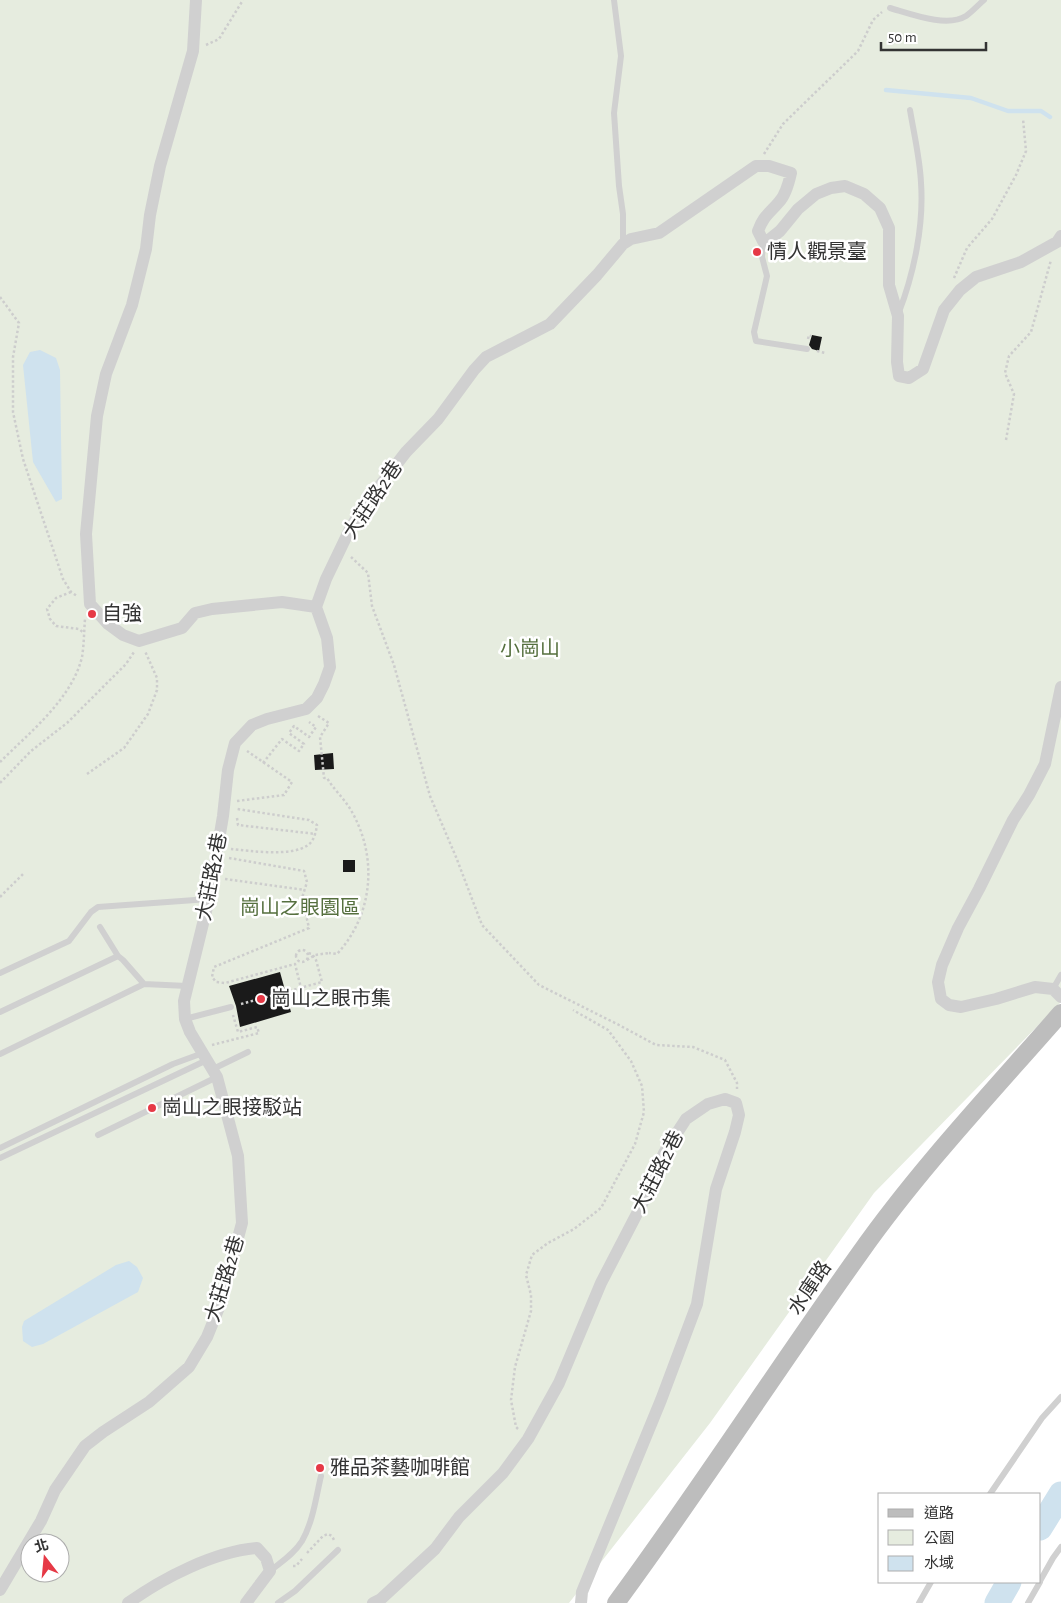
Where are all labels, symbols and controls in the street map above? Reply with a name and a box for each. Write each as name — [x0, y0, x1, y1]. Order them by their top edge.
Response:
scale bar — [881, 20, 986, 52]
text: 50 m — [888, 30, 917, 45]
place label: 情人觀景臺 — [767, 241, 867, 262]
marker: 情人觀景臺 — [751, 246, 763, 258]
street label: 大莊路2巷 — [339, 457, 406, 543]
place label: 自強 — [102, 603, 142, 624]
marker: 自強 — [86, 608, 98, 620]
park label: 小崗山 — [500, 638, 560, 659]
street label: 大莊路2巷 — [193, 831, 230, 923]
park label: 崗山之眼園區 — [240, 896, 360, 918]
place label: 崗山之眼市集 — [271, 987, 391, 1009]
marker: 崗山之眼市集 — [255, 993, 267, 1005]
place label: 崗山之眼接駁站 — [162, 1096, 302, 1118]
marker: 崗山之眼接駁站 — [146, 1102, 158, 1114]
street label: 大莊路2巷 — [628, 1127, 687, 1216]
street label: 大莊路2巷 — [201, 1233, 248, 1325]
street label: 水庫路 — [784, 1257, 835, 1318]
place label: 雅品茶藝咖啡館 — [330, 1456, 470, 1478]
marker: 雅品茶藝咖啡館 — [314, 1462, 326, 1474]
legend — [878, 1493, 1041, 1583]
text: 道路 — [924, 1505, 954, 1521]
text: 公園 — [924, 1531, 954, 1546]
north arrow — [20, 1533, 70, 1583]
text: 北 — [33, 1537, 50, 1555]
text: 水域 — [924, 1555, 954, 1571]

